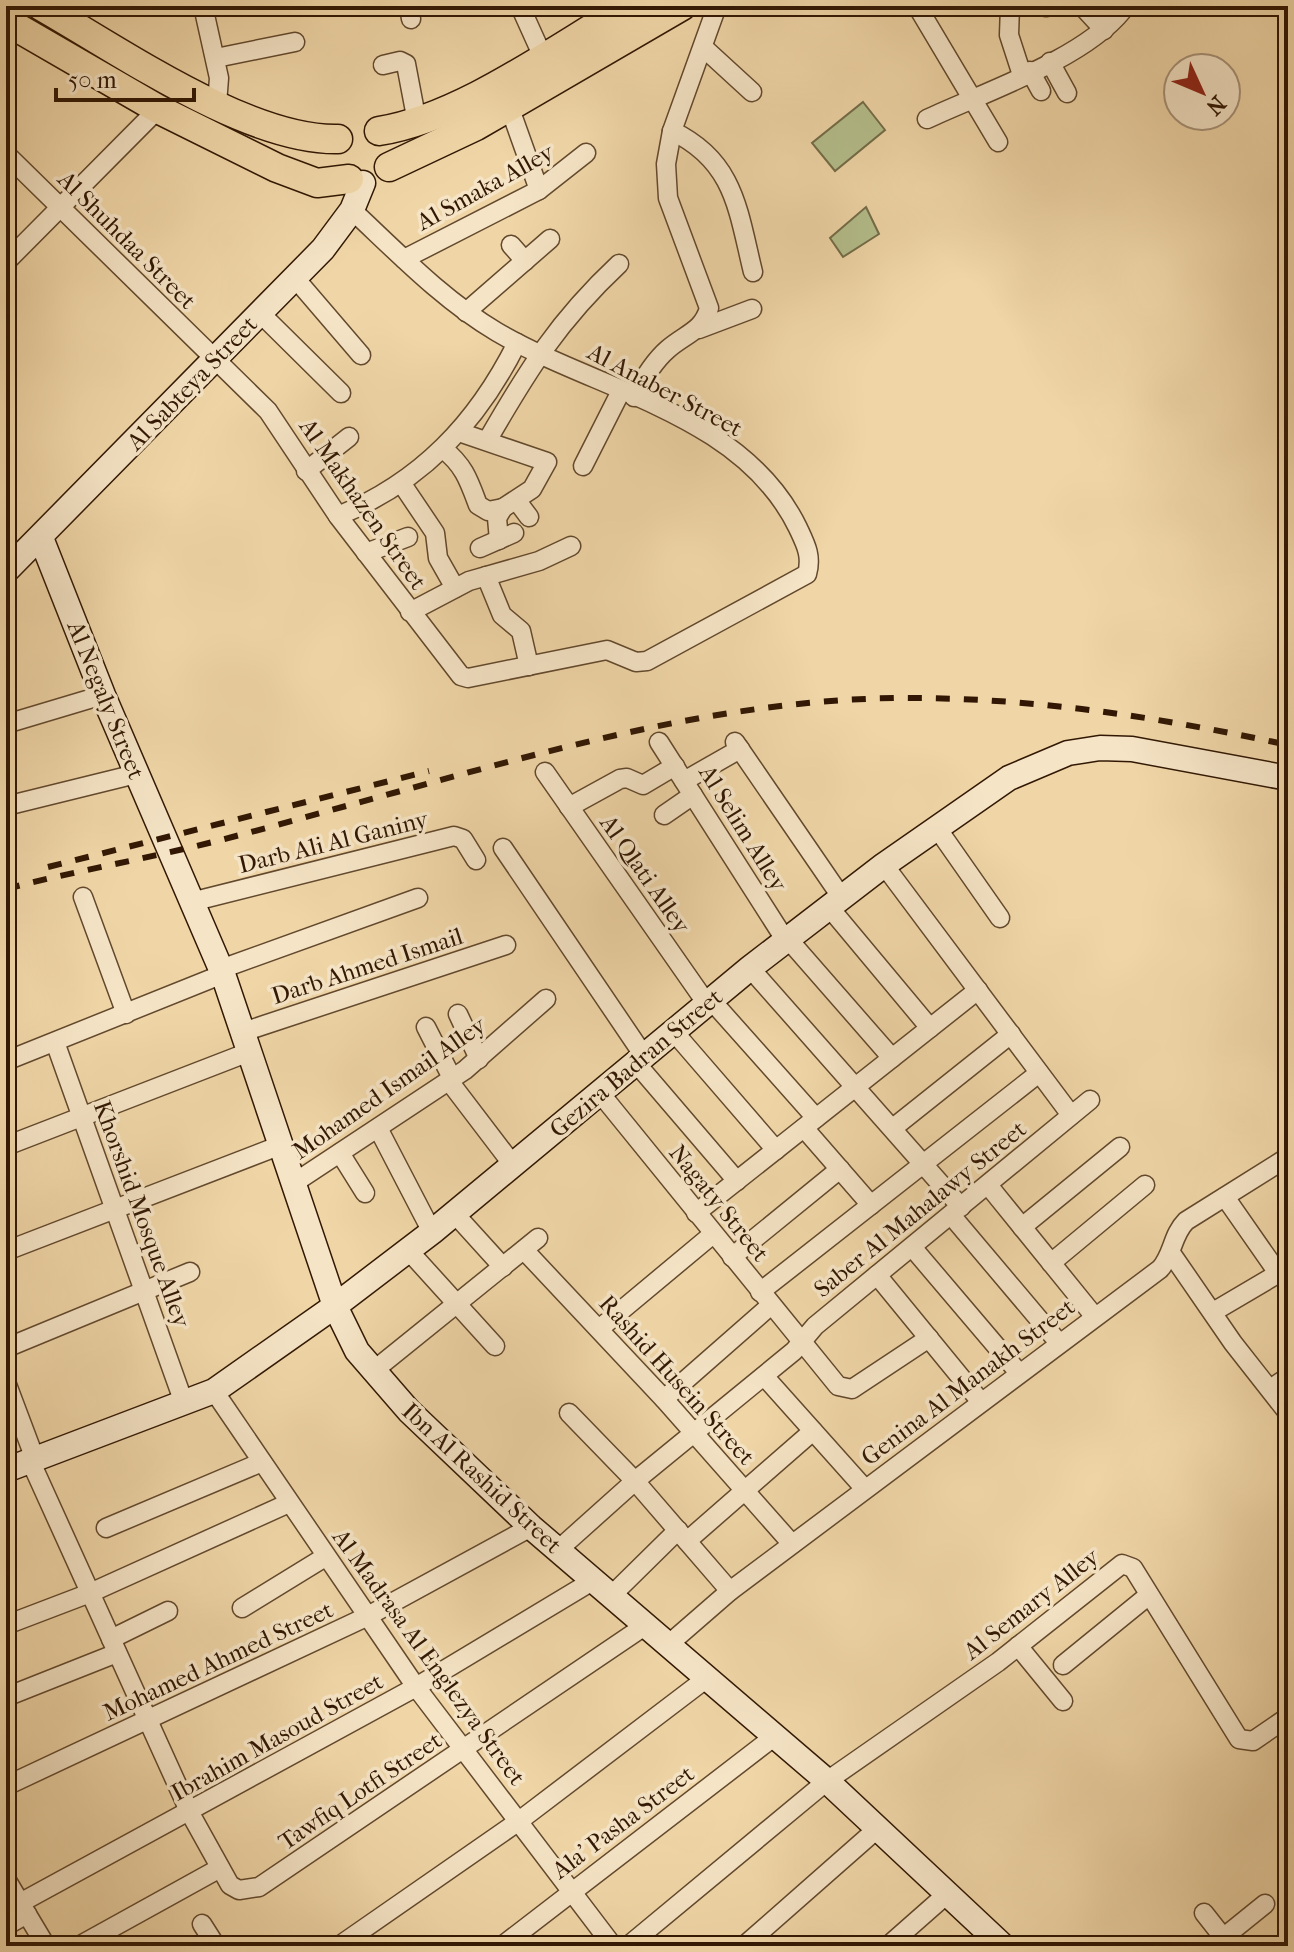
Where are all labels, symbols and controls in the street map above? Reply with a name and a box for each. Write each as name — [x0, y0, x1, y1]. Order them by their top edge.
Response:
scale bar — [56, 52, 194, 102]
north arrow — [1162, 52, 1242, 132]
text: 50 m — [68, 66, 117, 94]
text: N — [1200, 90, 1231, 120]
street label: Al Smaka Alley — [411, 137, 559, 237]
street label: Al Shuhdaa Street — [51, 164, 202, 315]
street label: Al Sabteya Street — [120, 310, 263, 457]
street label: Al Anaber Street — [582, 337, 747, 443]
street label: Al Makhazen Street — [293, 412, 433, 595]
street label: Al Negaly Street — [61, 616, 151, 784]
street label: Al Selim Alley — [693, 759, 793, 897]
street label: Darb Ali Al Ganiny — [235, 805, 432, 879]
street label: Al Qlati Alley — [594, 809, 697, 939]
street label: Darb Ahmed Ismail — [268, 922, 466, 1010]
street label: Gezira Badran Street — [544, 982, 728, 1143]
street label: Mohamed Ismail Alley — [287, 1010, 492, 1165]
street label: Khorshid Mosque Alley — [88, 1097, 196, 1332]
street label: Saber Al Mahalawy Street — [808, 1115, 1032, 1303]
street label: Nagaty Street — [663, 1139, 775, 1268]
street label: Rashid Husein Street — [593, 1289, 761, 1471]
street label: Genina Al Manakh Street — [856, 1292, 1081, 1471]
street label: Ibn Al Rashid Street — [396, 1397, 568, 1559]
street label: Al Madrasa Al Englezya Street — [326, 1523, 532, 1791]
street label: Al Semary Alley — [957, 1542, 1105, 1666]
street label: Mohamed Ahmed Street — [99, 1595, 338, 1727]
street label: Ibrahim Masoud Street — [166, 1667, 388, 1807]
street label: Tawfiq Lotfi Street — [273, 1726, 447, 1856]
street label: Ala' Pasha Street — [546, 1759, 700, 1885]

